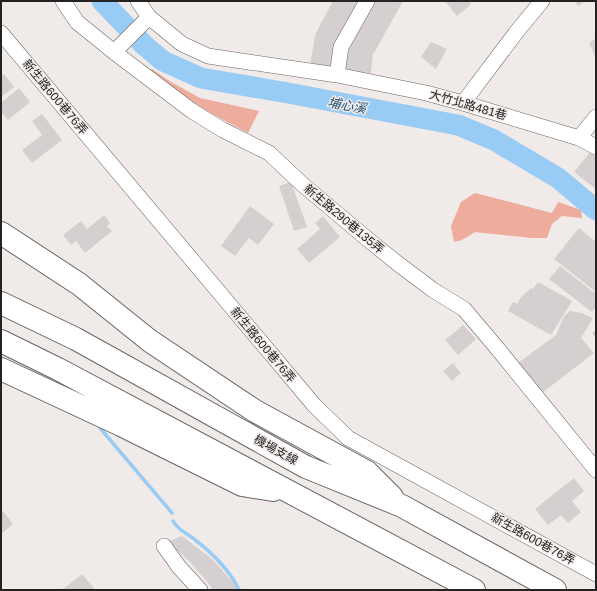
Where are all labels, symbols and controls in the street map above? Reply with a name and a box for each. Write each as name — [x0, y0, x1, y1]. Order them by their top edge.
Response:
street label: 新生路600巷76弄 — [20, 57, 90, 137]
street label: 大竹北路481巷 — [428, 87, 508, 123]
water label: 埔心溪 — [326, 95, 369, 117]
street label: 新生路290巷135弄 — [301, 181, 387, 257]
street label: 新生路600巷76弄 — [228, 305, 298, 385]
street label: 機場支線 — [252, 432, 300, 468]
street label: 新生路600巷76弄 — [489, 510, 577, 568]

